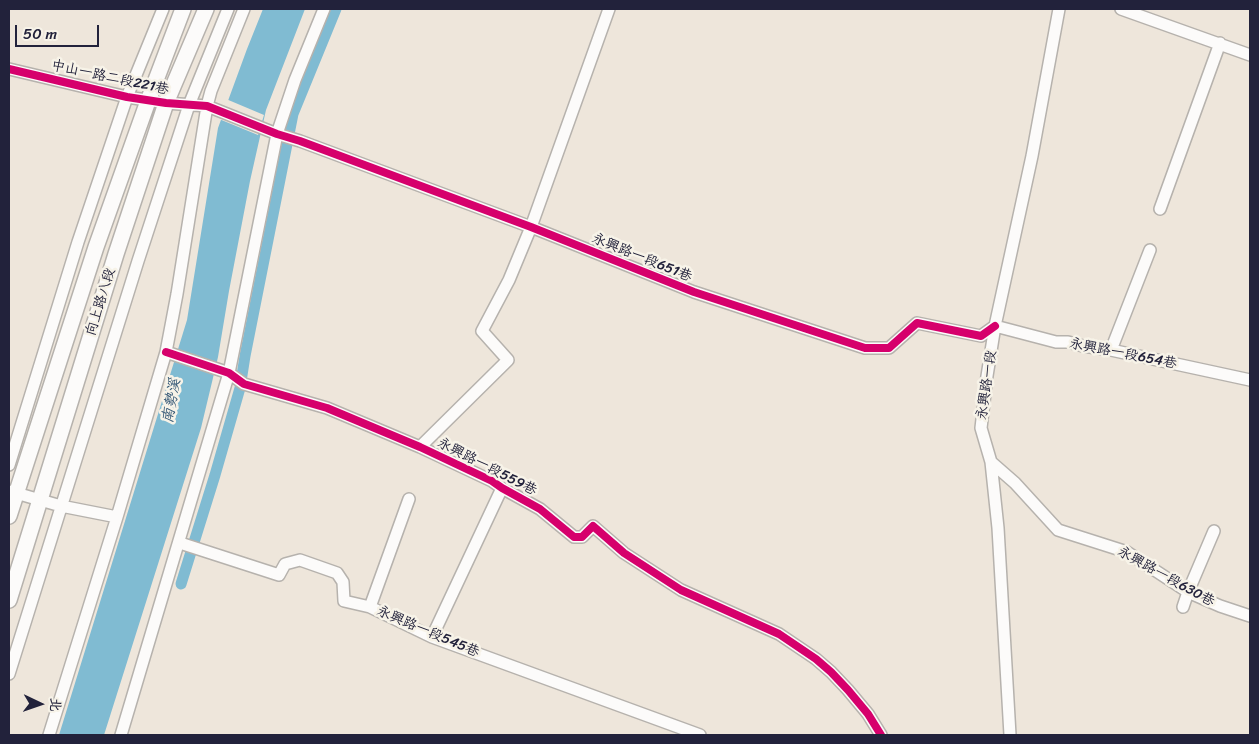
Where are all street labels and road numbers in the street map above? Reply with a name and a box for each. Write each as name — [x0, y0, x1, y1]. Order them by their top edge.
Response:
street label: 中山一路二段221巷 — [49, 57, 171, 99]
street label: 永興路一段651巷 — [589, 230, 695, 286]
street label: 向上路八段 — [83, 266, 119, 338]
street label: 永興路一段654巷 — [1068, 335, 1178, 373]
street label: 永興路一段 — [974, 349, 1000, 421]
street label: 永興路一段559巷 — [434, 435, 540, 499]
street label: 永興路一段630巷 — [1114, 543, 1218, 611]
street label: 永興路一段545巷 — [374, 603, 482, 661]

